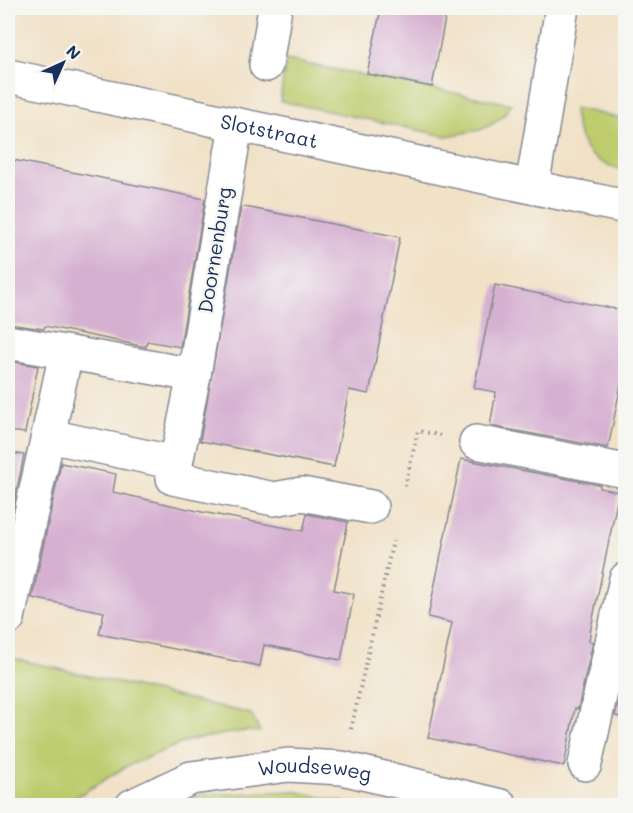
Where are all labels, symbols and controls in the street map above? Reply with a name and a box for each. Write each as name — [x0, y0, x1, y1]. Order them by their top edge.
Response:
north arrow — [33, 33, 93, 93]
text: N — [62, 40, 86, 64]
street label: Slotstraat — [218, 107, 321, 153]
street label: Doornenburg — [191, 185, 237, 315]
street label: Woudseweg — [256, 751, 375, 787]

